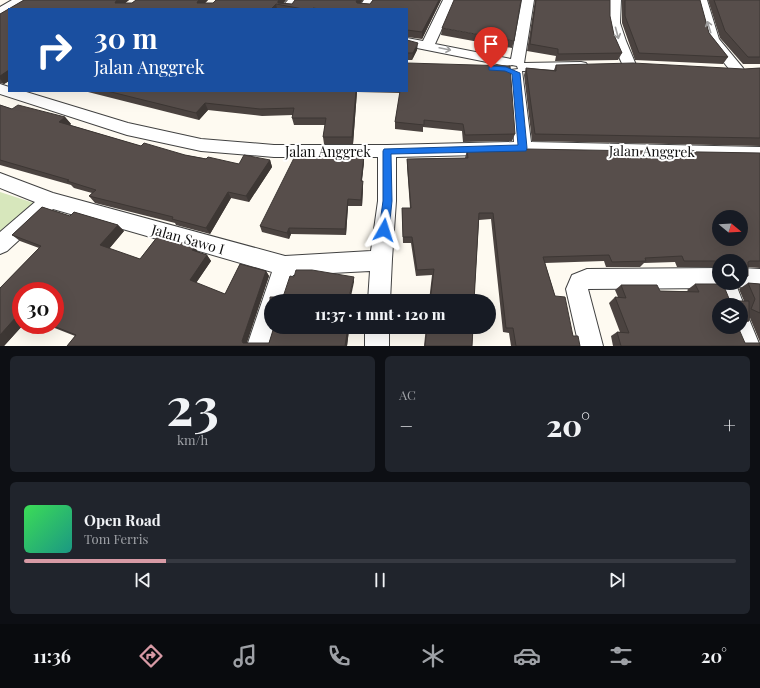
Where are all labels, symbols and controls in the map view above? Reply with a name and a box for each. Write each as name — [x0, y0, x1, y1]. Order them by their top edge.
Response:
text: 30 m — [94, 19, 158, 56]
one-way arrow — [705, 21, 712, 34]
icon: right — [28, 24, 80, 76]
pin — [474, 27, 508, 68]
one-way arrow — [614, 27, 621, 40]
icon: arrive — [480, 33, 502, 55]
one-way arrow — [439, 45, 452, 53]
text: Jalan Anggrek — [94, 55, 205, 79]
street label: Jalan Anggrek — [608, 141, 696, 161]
street label: Jalan Anggrek — [284, 142, 371, 161]
position arrow — [363, 209, 405, 251]
north arrow — [712, 210, 748, 246]
map controls — [712, 210, 748, 334]
street label: Jalan Sawo I — [148, 219, 227, 259]
button: search — [712, 254, 748, 290]
speed limit sign: 30 — [12, 282, 64, 334]
button: layers — [712, 298, 748, 334]
text: 11:37 · 1 mnt · 120 m — [315, 304, 445, 324]
text: 23 — [166, 370, 219, 439]
text: AC — [399, 386, 416, 403]
text: 20° — [546, 405, 590, 445]
text: − — [399, 410, 413, 440]
text: + — [723, 410, 736, 440]
text: km/h — [177, 431, 208, 448]
text: Open Road — [84, 510, 161, 530]
text: Tom Ferris — [84, 530, 148, 547]
icon: previous — [132, 569, 154, 591]
icon: pause — [369, 569, 391, 591]
icon: next — [606, 569, 628, 591]
icon: directions — [137, 642, 165, 670]
icon: music — [231, 642, 259, 670]
icon: phone — [325, 642, 353, 670]
icon: climate — [419, 642, 447, 670]
icon: car — [513, 642, 541, 670]
icon: filters — [607, 642, 635, 670]
text: 11:36 — [33, 644, 71, 668]
text: 20° — [701, 644, 727, 668]

